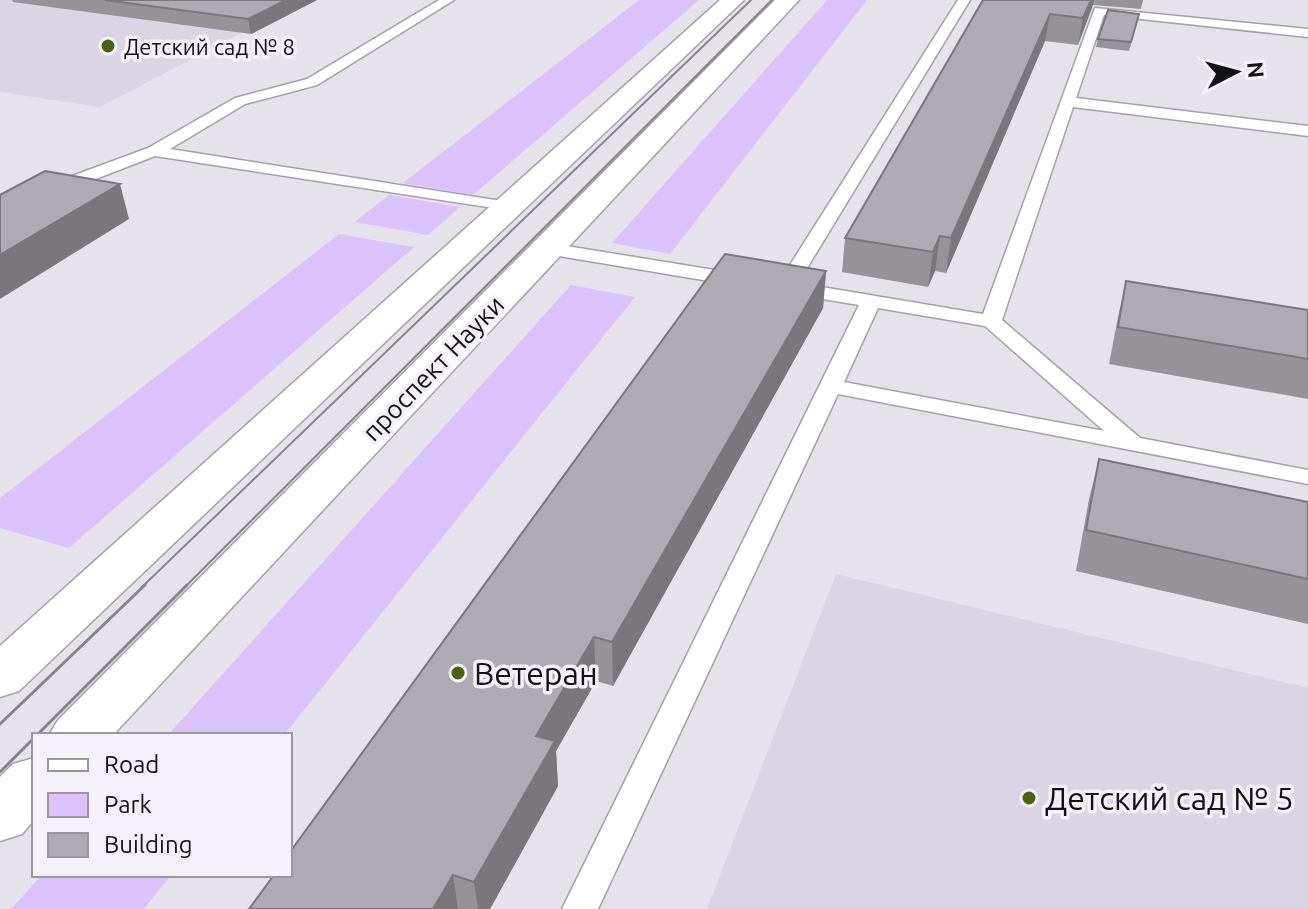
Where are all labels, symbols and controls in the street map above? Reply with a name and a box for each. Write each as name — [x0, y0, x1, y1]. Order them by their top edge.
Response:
north arrow — [1196, 32, 1276, 112]
place label: Детский сад № 8 — [124, 34, 295, 59]
marker: Детский сад № 8 — [99, 37, 117, 55]
text: N — [1243, 60, 1270, 79]
street label: проспект Науки — [356, 289, 510, 447]
place label: Ветеран — [474, 655, 598, 691]
marker: Ветеран — [449, 664, 467, 682]
legend — [32, 733, 292, 877]
text: Road — [104, 751, 159, 778]
place label: Детский сад № 5 — [1045, 780, 1294, 816]
marker: Детский сад № 5 — [1020, 789, 1038, 807]
text: Park — [104, 791, 152, 818]
text: Building — [104, 831, 192, 858]

